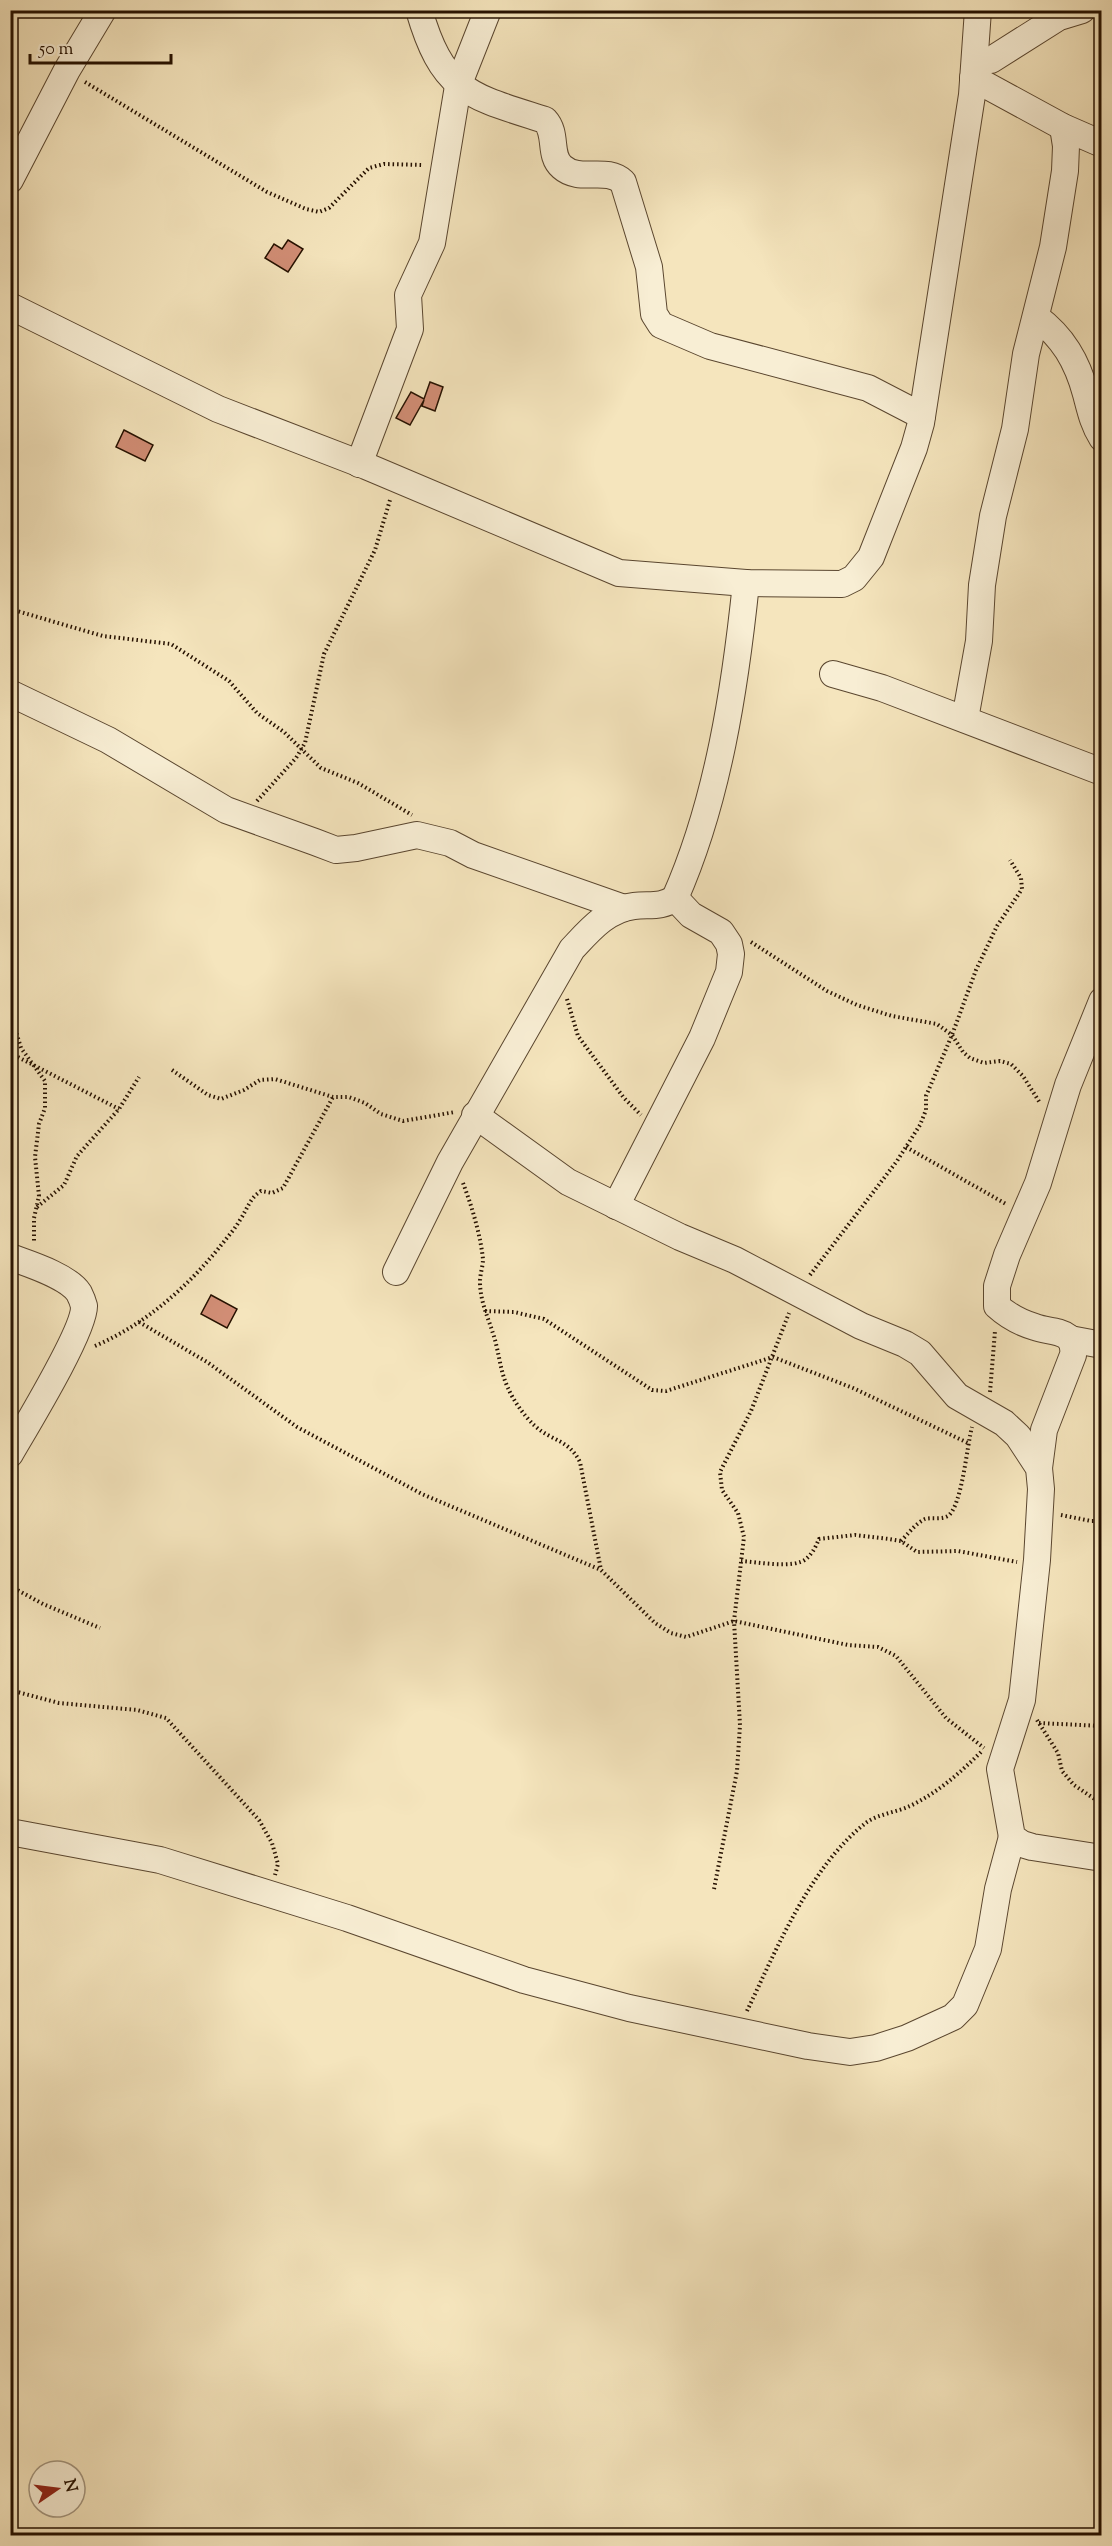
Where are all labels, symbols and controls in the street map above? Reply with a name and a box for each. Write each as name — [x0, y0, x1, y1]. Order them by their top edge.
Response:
scale bar — [30, 27, 171, 65]
text: 50 m — [38, 37, 74, 63]
north arrow — [27, 2459, 87, 2519]
text: N — [56, 2477, 82, 2495]

